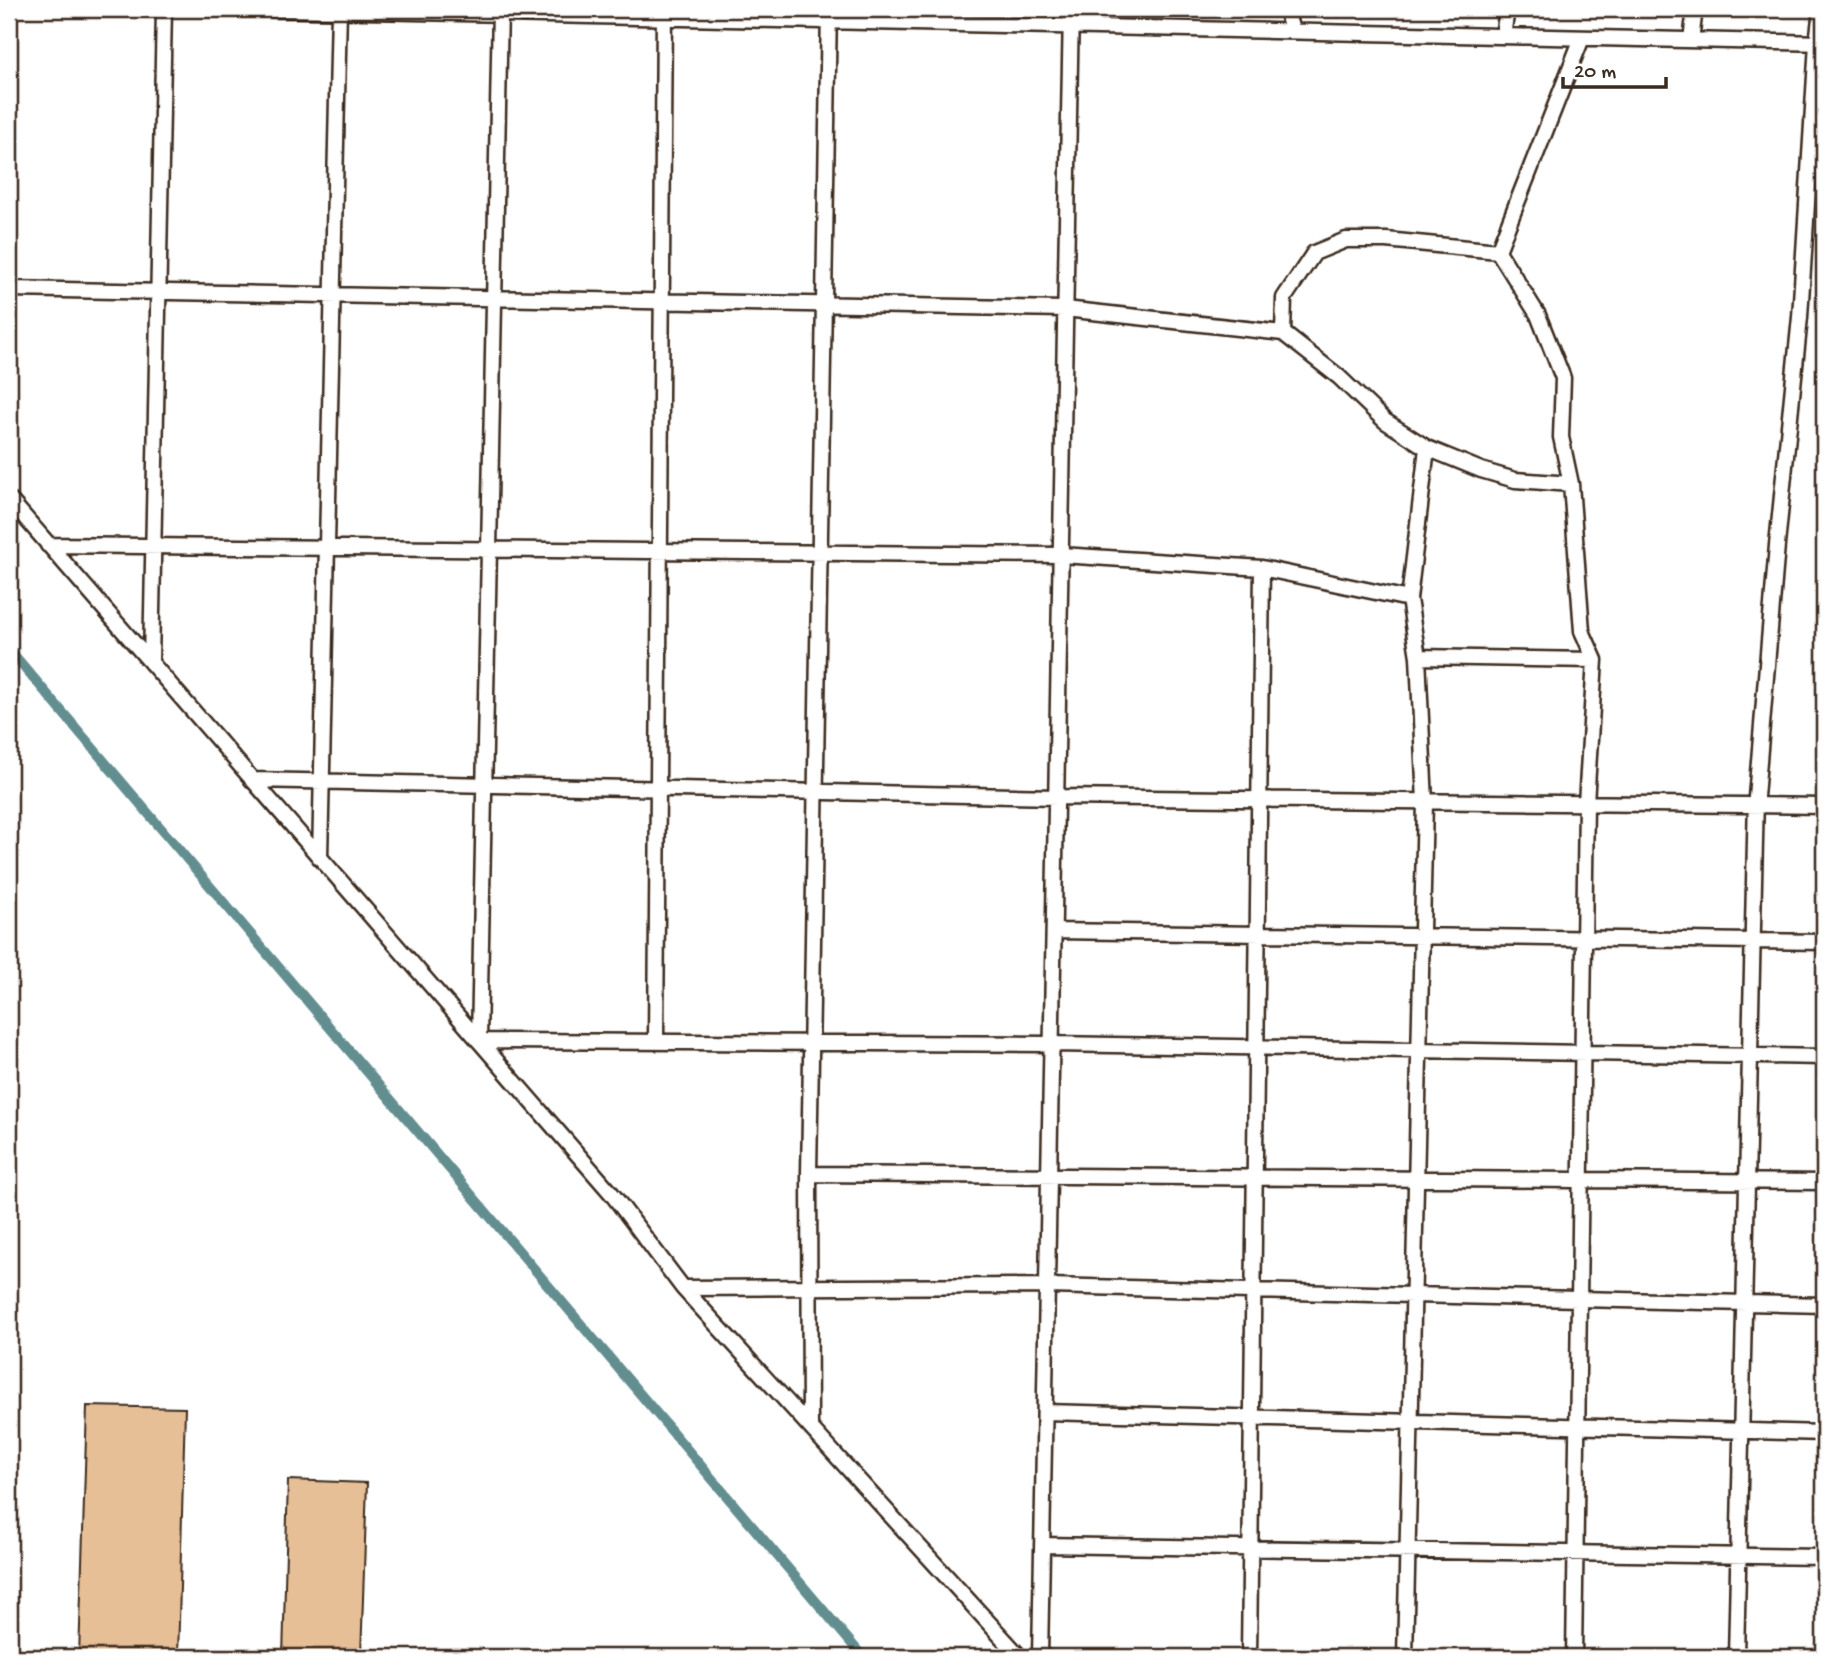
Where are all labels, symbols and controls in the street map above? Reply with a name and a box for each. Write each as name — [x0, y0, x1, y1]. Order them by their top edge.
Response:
scale bar — [1563, 46, 1667, 90]
text: 20 m — [1574, 61, 1616, 86]

